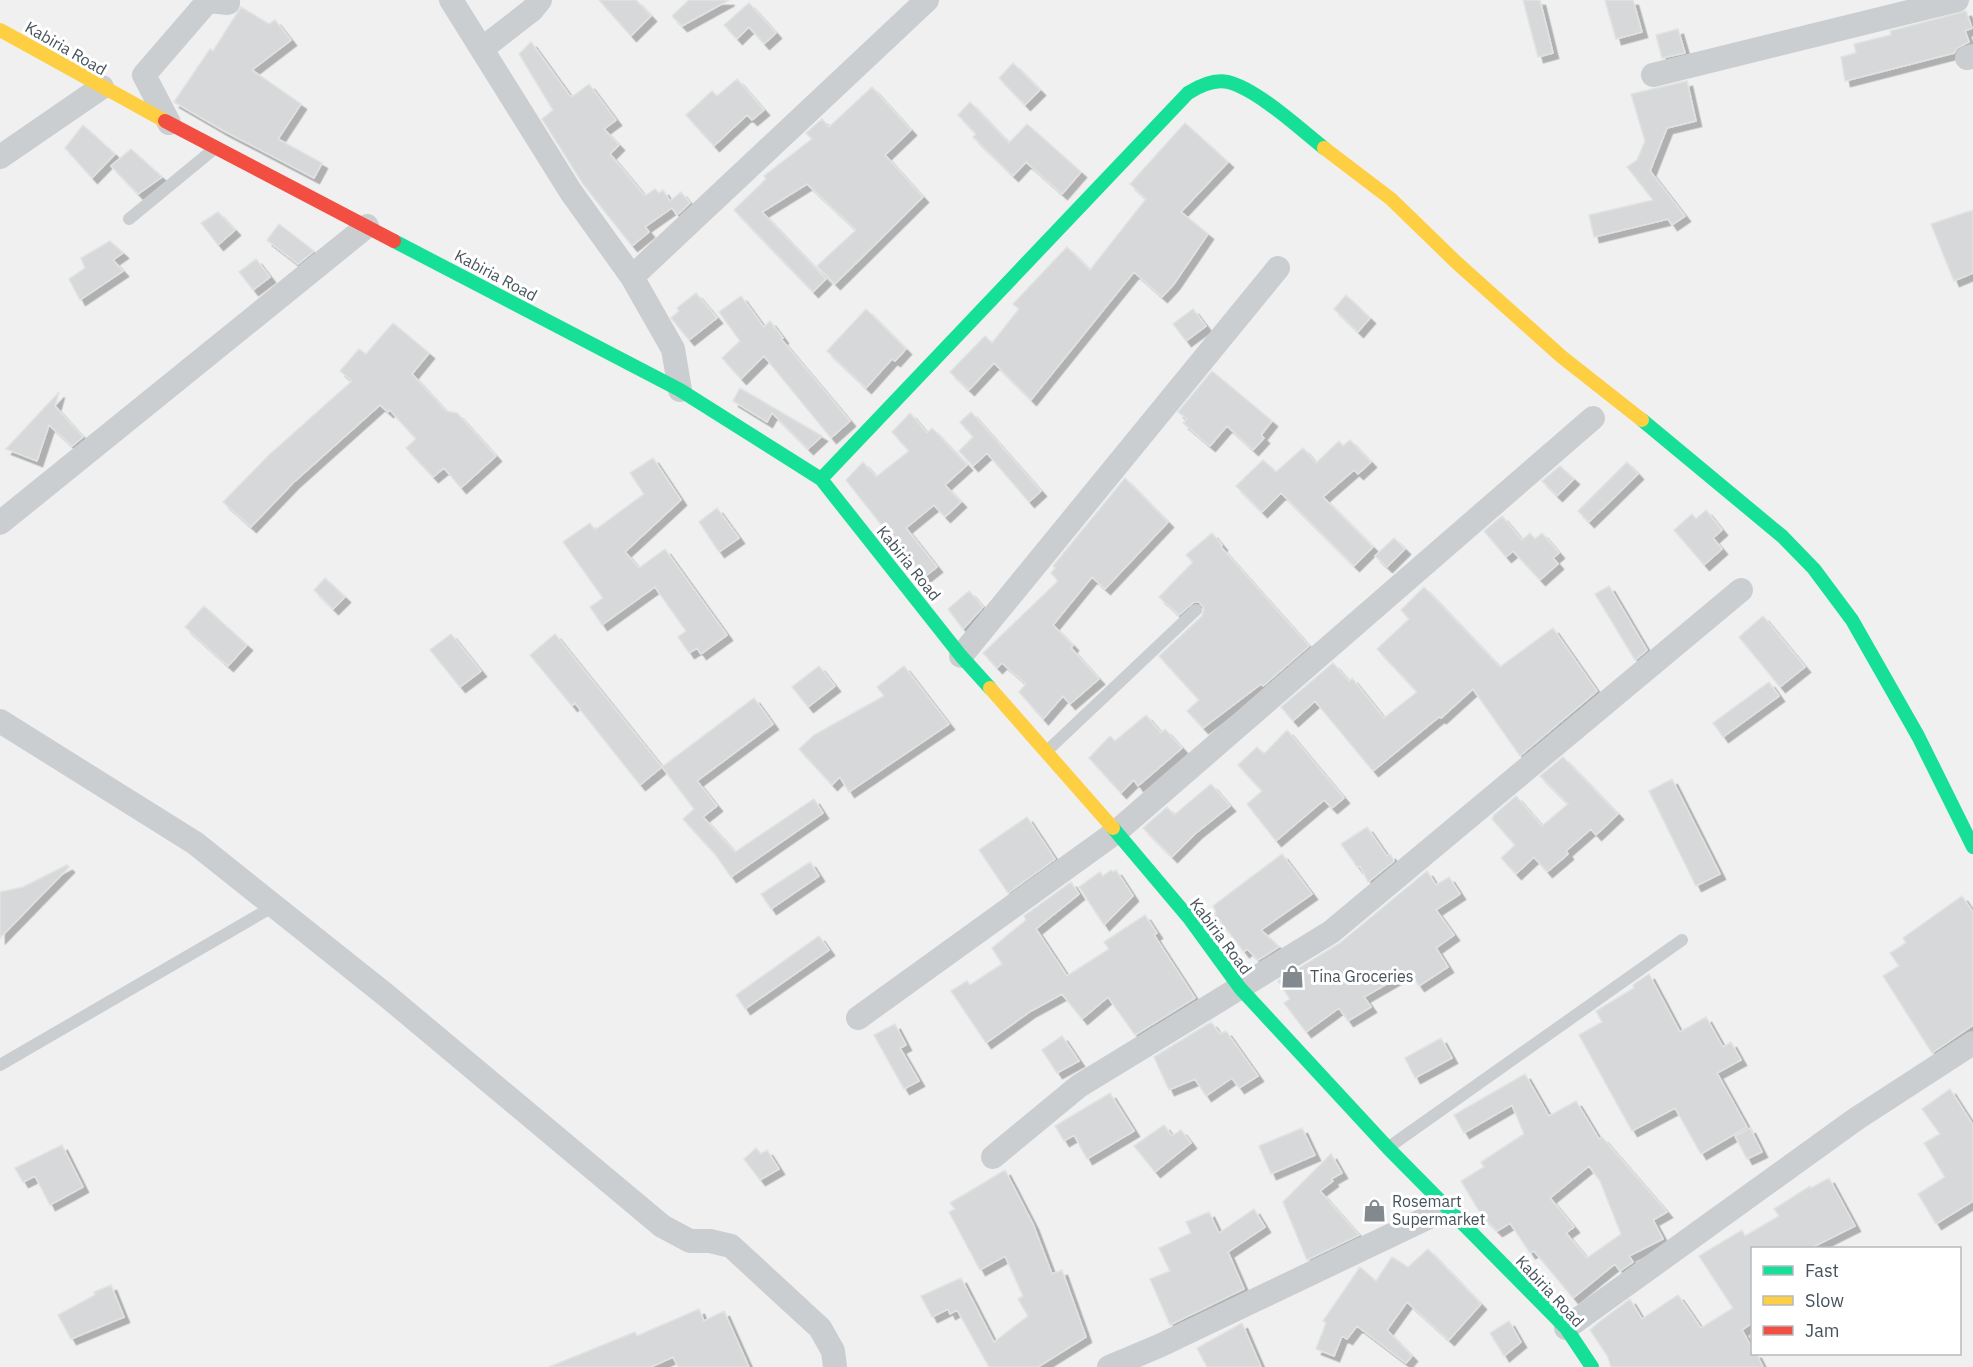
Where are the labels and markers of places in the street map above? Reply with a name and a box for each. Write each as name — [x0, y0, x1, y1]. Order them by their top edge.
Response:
shop icon: Tina Groceries — [1279, 963, 1305, 989]
place label: Tina Groceries — [1310, 966, 1414, 986]
place label: Rosemart Supermarket — [1392, 1191, 1485, 1229]
shop icon: Rosemart Supermarket — [1361, 1197, 1387, 1223]

